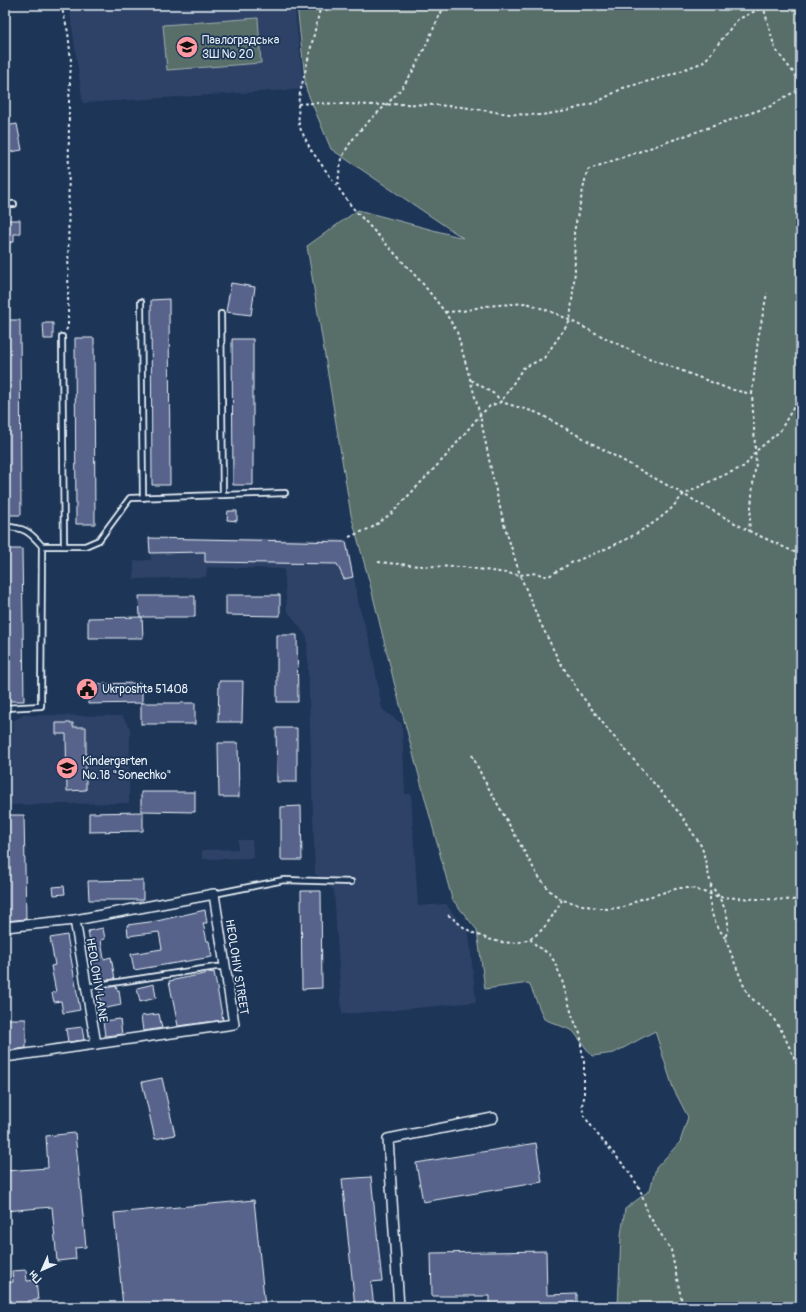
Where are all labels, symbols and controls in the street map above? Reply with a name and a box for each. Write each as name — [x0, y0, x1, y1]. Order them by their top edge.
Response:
place label: Павлоградська ЗШ № 20 — [202, 33, 280, 62]
school or university icon: Павлоградська ЗШ № 20 — [174, 34, 200, 60]
public building icon: Ukrposhta 51408 — [74, 676, 100, 702]
place label: Ukrposhta 51408 — [102, 682, 188, 697]
place label: Kindergarten No.18 "Sonechko" — [82, 754, 171, 783]
school or university icon: Kindergarten No.18 "Sonechko" — [54, 755, 80, 781]
street label: HEOLOHIV STREET — [222, 918, 252, 1016]
street label: HEOLOHIV LANE — [82, 937, 111, 1023]
north arrow — [22, 1250, 62, 1290]
text: Пн — [26, 1267, 44, 1286]

